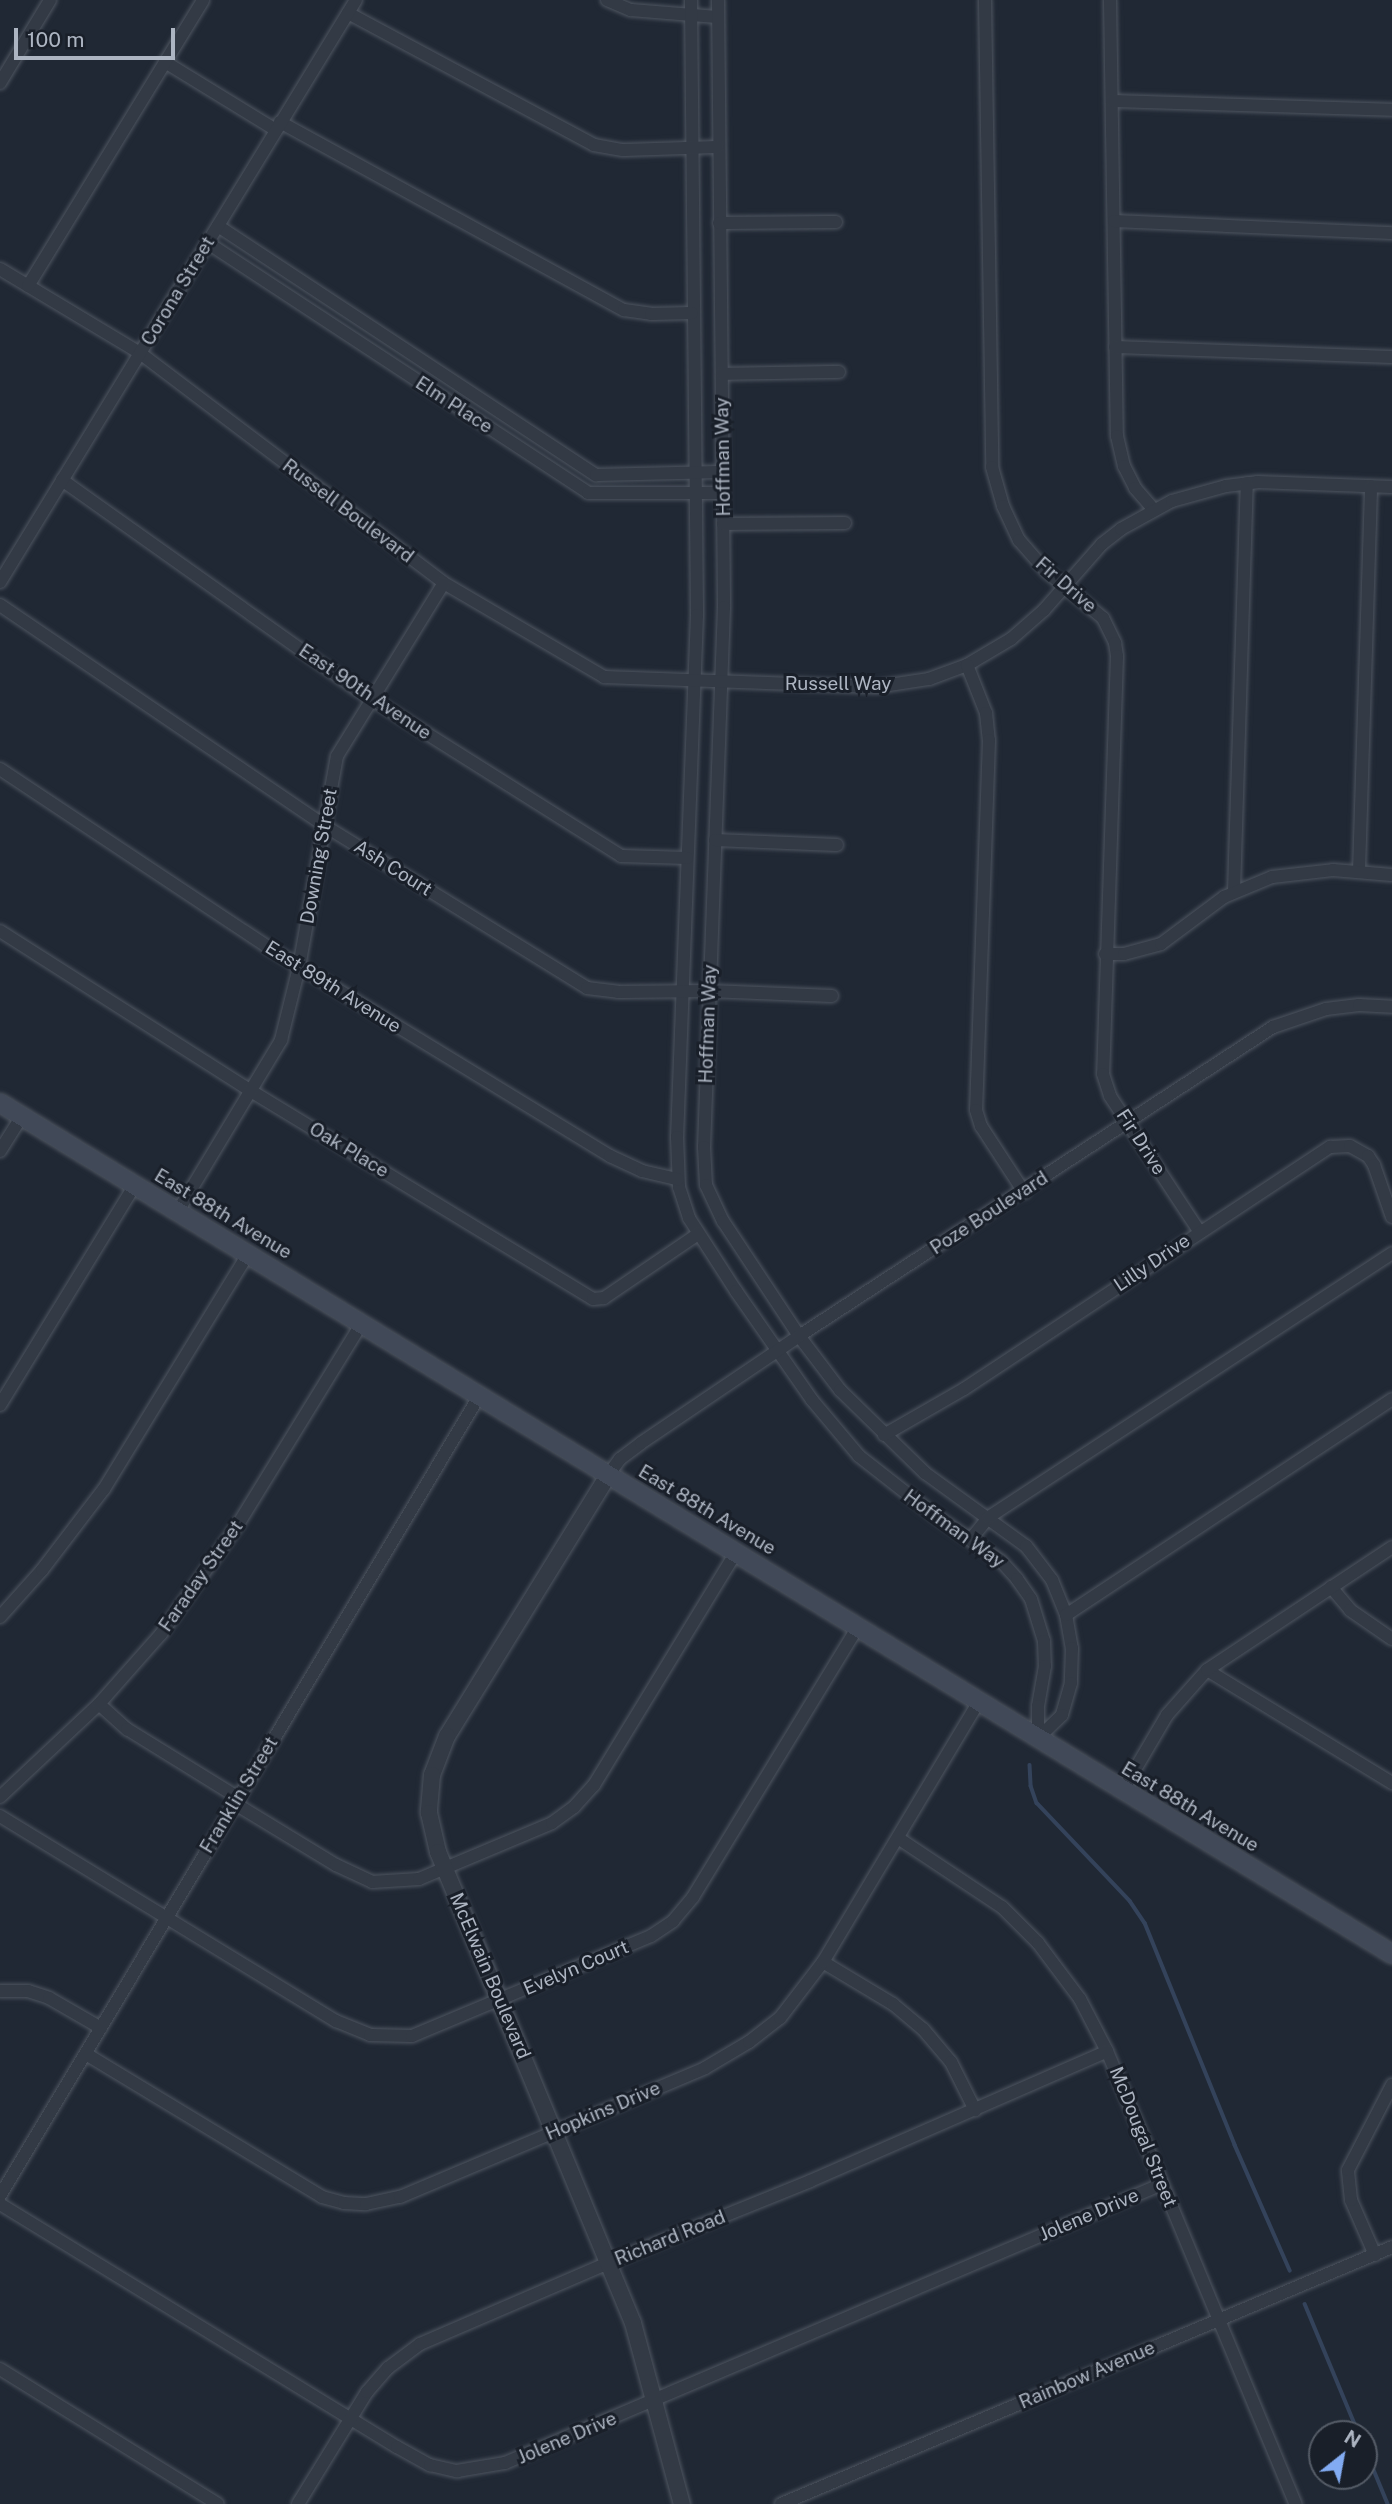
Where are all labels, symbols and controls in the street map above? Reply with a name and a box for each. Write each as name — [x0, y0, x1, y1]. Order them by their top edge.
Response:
scale bar — [18, 14, 178, 58]
text: 100 m — [27, 27, 84, 52]
street label: Corona Street — [136, 232, 220, 350]
street label: Elm Place — [411, 372, 497, 438]
street label: Hoffman Way — [711, 397, 735, 517]
street label: Russell Boulevard — [278, 454, 418, 568]
street label: Fir Drive — [1031, 552, 1101, 618]
street label: East 90th Avenue — [294, 639, 436, 745]
street label: Russell Way — [784, 673, 892, 695]
street label: Downing Street — [296, 786, 342, 926]
street label: Ash Court — [350, 835, 436, 901]
street label: East 89th Avenue — [261, 936, 405, 1038]
street label: Hoffman Way — [695, 964, 721, 1084]
street label: Fir Drive — [1111, 1105, 1171, 1179]
street label: Oak Place — [305, 1117, 393, 1183]
street label: East 88th Avenue — [150, 1164, 296, 1264]
street label: Poze Boulevard — [926, 1166, 1052, 1260]
street label: Lilly Drive — [1110, 1229, 1194, 1297]
street label: East 88th Avenue — [634, 1460, 780, 1560]
street label: Hoffman Way — [899, 1485, 1009, 1573]
street label: Faraday Street — [154, 1516, 248, 1636]
street label: Franklin Street — [195, 1733, 283, 1857]
street label: East 88th Avenue — [1117, 1757, 1263, 1857]
street label: McElwain Boulevard — [445, 1889, 535, 2063]
street label: Evelyn Court — [520, 1936, 632, 2000]
street label: McDougal Street — [1104, 2063, 1182, 2211]
street label: Hopkins Drive — [542, 2077, 664, 2145]
street label: Jolene Drive — [1036, 2184, 1142, 2246]
street label: Richard Road — [611, 2205, 729, 2271]
street label: Rainbow Avenue — [1016, 2336, 1158, 2414]
street label: Jolene Drive — [514, 2407, 620, 2469]
north arrow — [1308, 2420, 1378, 2490]
text: N — [1341, 2425, 1365, 2452]

